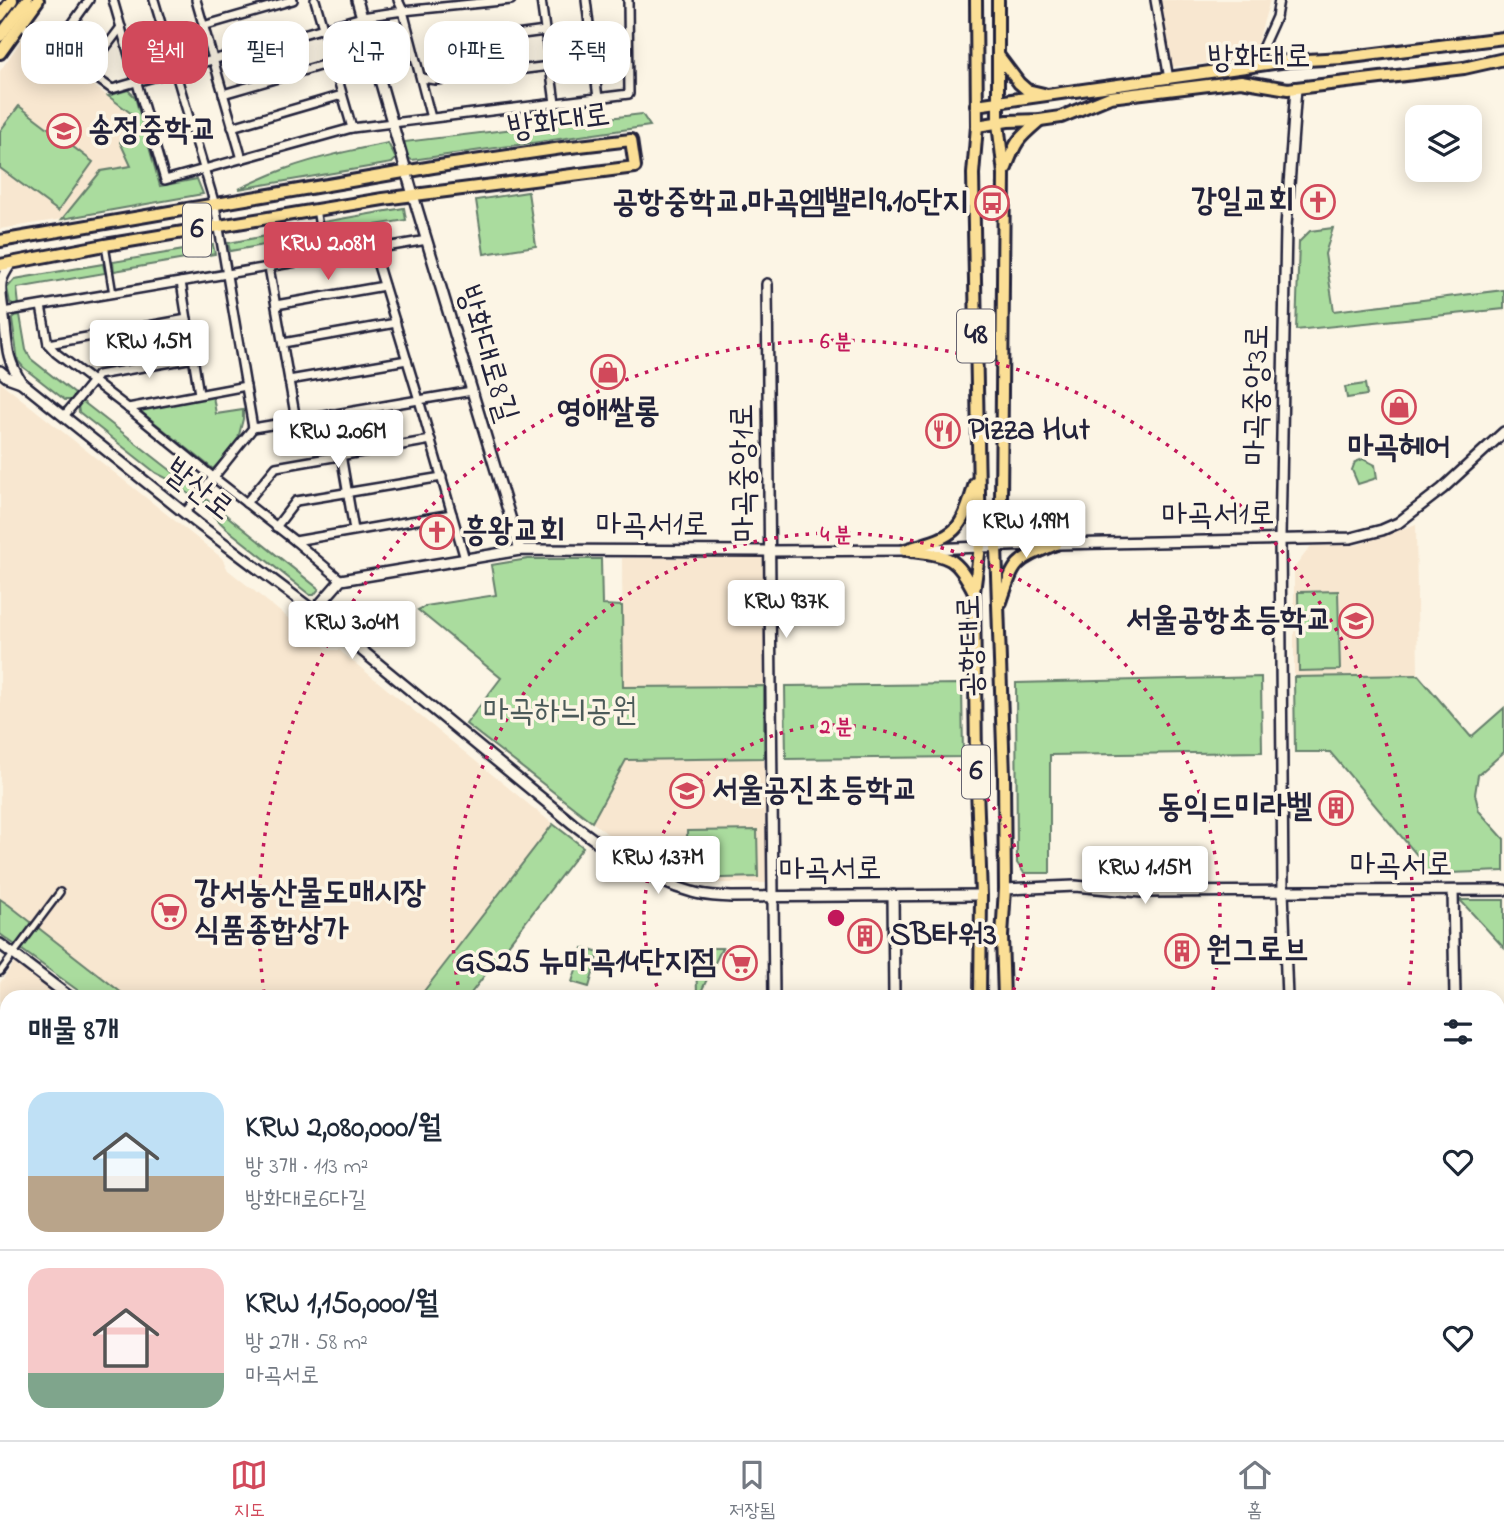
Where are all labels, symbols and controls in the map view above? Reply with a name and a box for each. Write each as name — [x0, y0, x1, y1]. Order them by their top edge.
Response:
chip: 매매 — [21, 21, 108, 84]
chip: 월세 — [122, 21, 208, 84]
chip: 필터 — [222, 21, 309, 84]
chip: 신규 — [323, 21, 410, 84]
chip: 아파트 — [424, 21, 529, 84]
chip: 주택 — [543, 21, 630, 84]
street label: 방화대로 — [1207, 35, 1311, 83]
street label: 방화대로 — [505, 93, 613, 153]
map controls — [1405, 105, 1482, 182]
button: layers — [1405, 105, 1482, 182]
place label: 송정중학교 — [88, 108, 217, 155]
school or university icon: 송정중학교 — [45, 112, 83, 150]
place label: 강일교회 — [1191, 179, 1294, 226]
place label: 공항중학교.마곡엠밸리9.10단지 — [612, 180, 968, 227]
church icon: 강일교회 — [1299, 183, 1337, 221]
bus stop icon: 공항중학교.마곡엠밸리9.10단지 — [973, 184, 1011, 222]
road number: 6 — [183, 204, 211, 256]
pin: KRW 2.08M — [248, 222, 408, 282]
text: KRW 2.08M — [280, 228, 376, 261]
street label: 방화대로8길 — [443, 280, 529, 428]
road number: 48 — [957, 310, 995, 362]
pin: KRW 1.5M — [77, 320, 221, 380]
street label: 마곡중앙3로 — [1233, 324, 1283, 466]
text: KRW 1.5M — [106, 326, 192, 359]
text: 6 분 — [820, 328, 852, 358]
shop icon: 영애쌀롱 — [589, 353, 627, 391]
shop icon: 마곡헤어 — [1380, 388, 1418, 426]
place label: 영애쌀롱 — [557, 390, 660, 437]
street label: 마곡중앙1로 — [720, 403, 770, 543]
place label: Pizza Hut — [968, 408, 1090, 455]
pin: KRW 2.06M — [258, 410, 418, 470]
restaurant icon: Pizza Hut — [924, 412, 962, 450]
text: KRW 2.06M — [289, 416, 387, 449]
place label: 마곡헤어 — [1348, 425, 1451, 472]
street label: 발산로 — [153, 449, 243, 533]
street label: 마곡서1로 — [1161, 492, 1275, 540]
pin: KRW 1.99M — [946, 500, 1106, 560]
street label: 마곡서1로 — [595, 503, 709, 550]
text: KRW 1.99M — [982, 506, 1070, 539]
place label: 흥왕교회 — [462, 509, 565, 556]
church icon: 흥왕교회 — [418, 513, 456, 551]
text: 4 분 — [821, 521, 851, 551]
pin: KRW 937K — [714, 580, 858, 640]
text: KRW 937K — [744, 586, 828, 619]
street label: 공항대로 — [947, 594, 997, 698]
place label: 서울공항초등학교 — [1126, 598, 1332, 645]
pin: KRW 3.04M — [272, 602, 432, 661]
school or university icon: 서울공항초등학교 — [1337, 602, 1375, 640]
text: KRW 3.04M — [304, 607, 400, 640]
park label: 마곡하늬공원 — [483, 689, 637, 736]
text: 2 분 — [819, 713, 852, 743]
road number: 6 — [962, 746, 990, 799]
place label: 서울공진초등학교 — [712, 768, 918, 815]
school or university icon: 서울공진초등학교 — [668, 772, 706, 810]
place label: 동익드미라벨 — [1158, 785, 1312, 832]
building icon: 동익드미라벨 — [1317, 789, 1355, 827]
pin: KRW 1.37M — [578, 836, 738, 896]
text: KRW 1.37M — [612, 842, 704, 875]
street label: 마곡서로 — [1350, 843, 1453, 890]
pin: KRW 1.15M — [1065, 846, 1225, 906]
street label: 마곡서로 — [778, 847, 882, 895]
text: KRW 1.15M — [1098, 852, 1192, 885]
place label: 강서농산물도매시장 식품종합상가 — [194, 871, 426, 955]
supermarket icon: 강서농산물도매시장 식품종합상가 — [150, 893, 188, 931]
centre of rings — [824, 906, 848, 930]
place label: SB타워3 — [890, 913, 997, 960]
building icon: SB타워3 — [846, 917, 884, 955]
place label: 원그로브 — [1206, 928, 1309, 975]
building icon: 원그로브 — [1163, 932, 1201, 970]
place label: GS25 뉴마곡14단지점 — [455, 940, 716, 987]
supermarket icon: GS25 뉴마곡14단지점 — [721, 944, 759, 982]
text: 매물 8개 — [28, 1010, 119, 1054]
icon: filters — [1439, 1013, 1477, 1051]
text: KRW 2,080,000/월 — [245, 1107, 442, 1151]
icon: home — [84, 1120, 168, 1204]
icon: heart — [1439, 1143, 1477, 1181]
text: 방 3개 · 113 m² — [245, 1151, 368, 1184]
text: 방화대로6다길 — [245, 1184, 366, 1217]
text: KRW 1,150,000/월 — [245, 1283, 439, 1327]
icon: home — [84, 1296, 168, 1380]
icon: heart — [1439, 1319, 1477, 1357]
text: 방 2개 · 58 m² — [245, 1327, 368, 1360]
text: 마곡서로 — [245, 1360, 319, 1393]
tab: 지도 — [230, 1456, 268, 1525]
tab: 저장됨 — [729, 1456, 775, 1525]
tab: 홈 — [1236, 1456, 1274, 1525]

